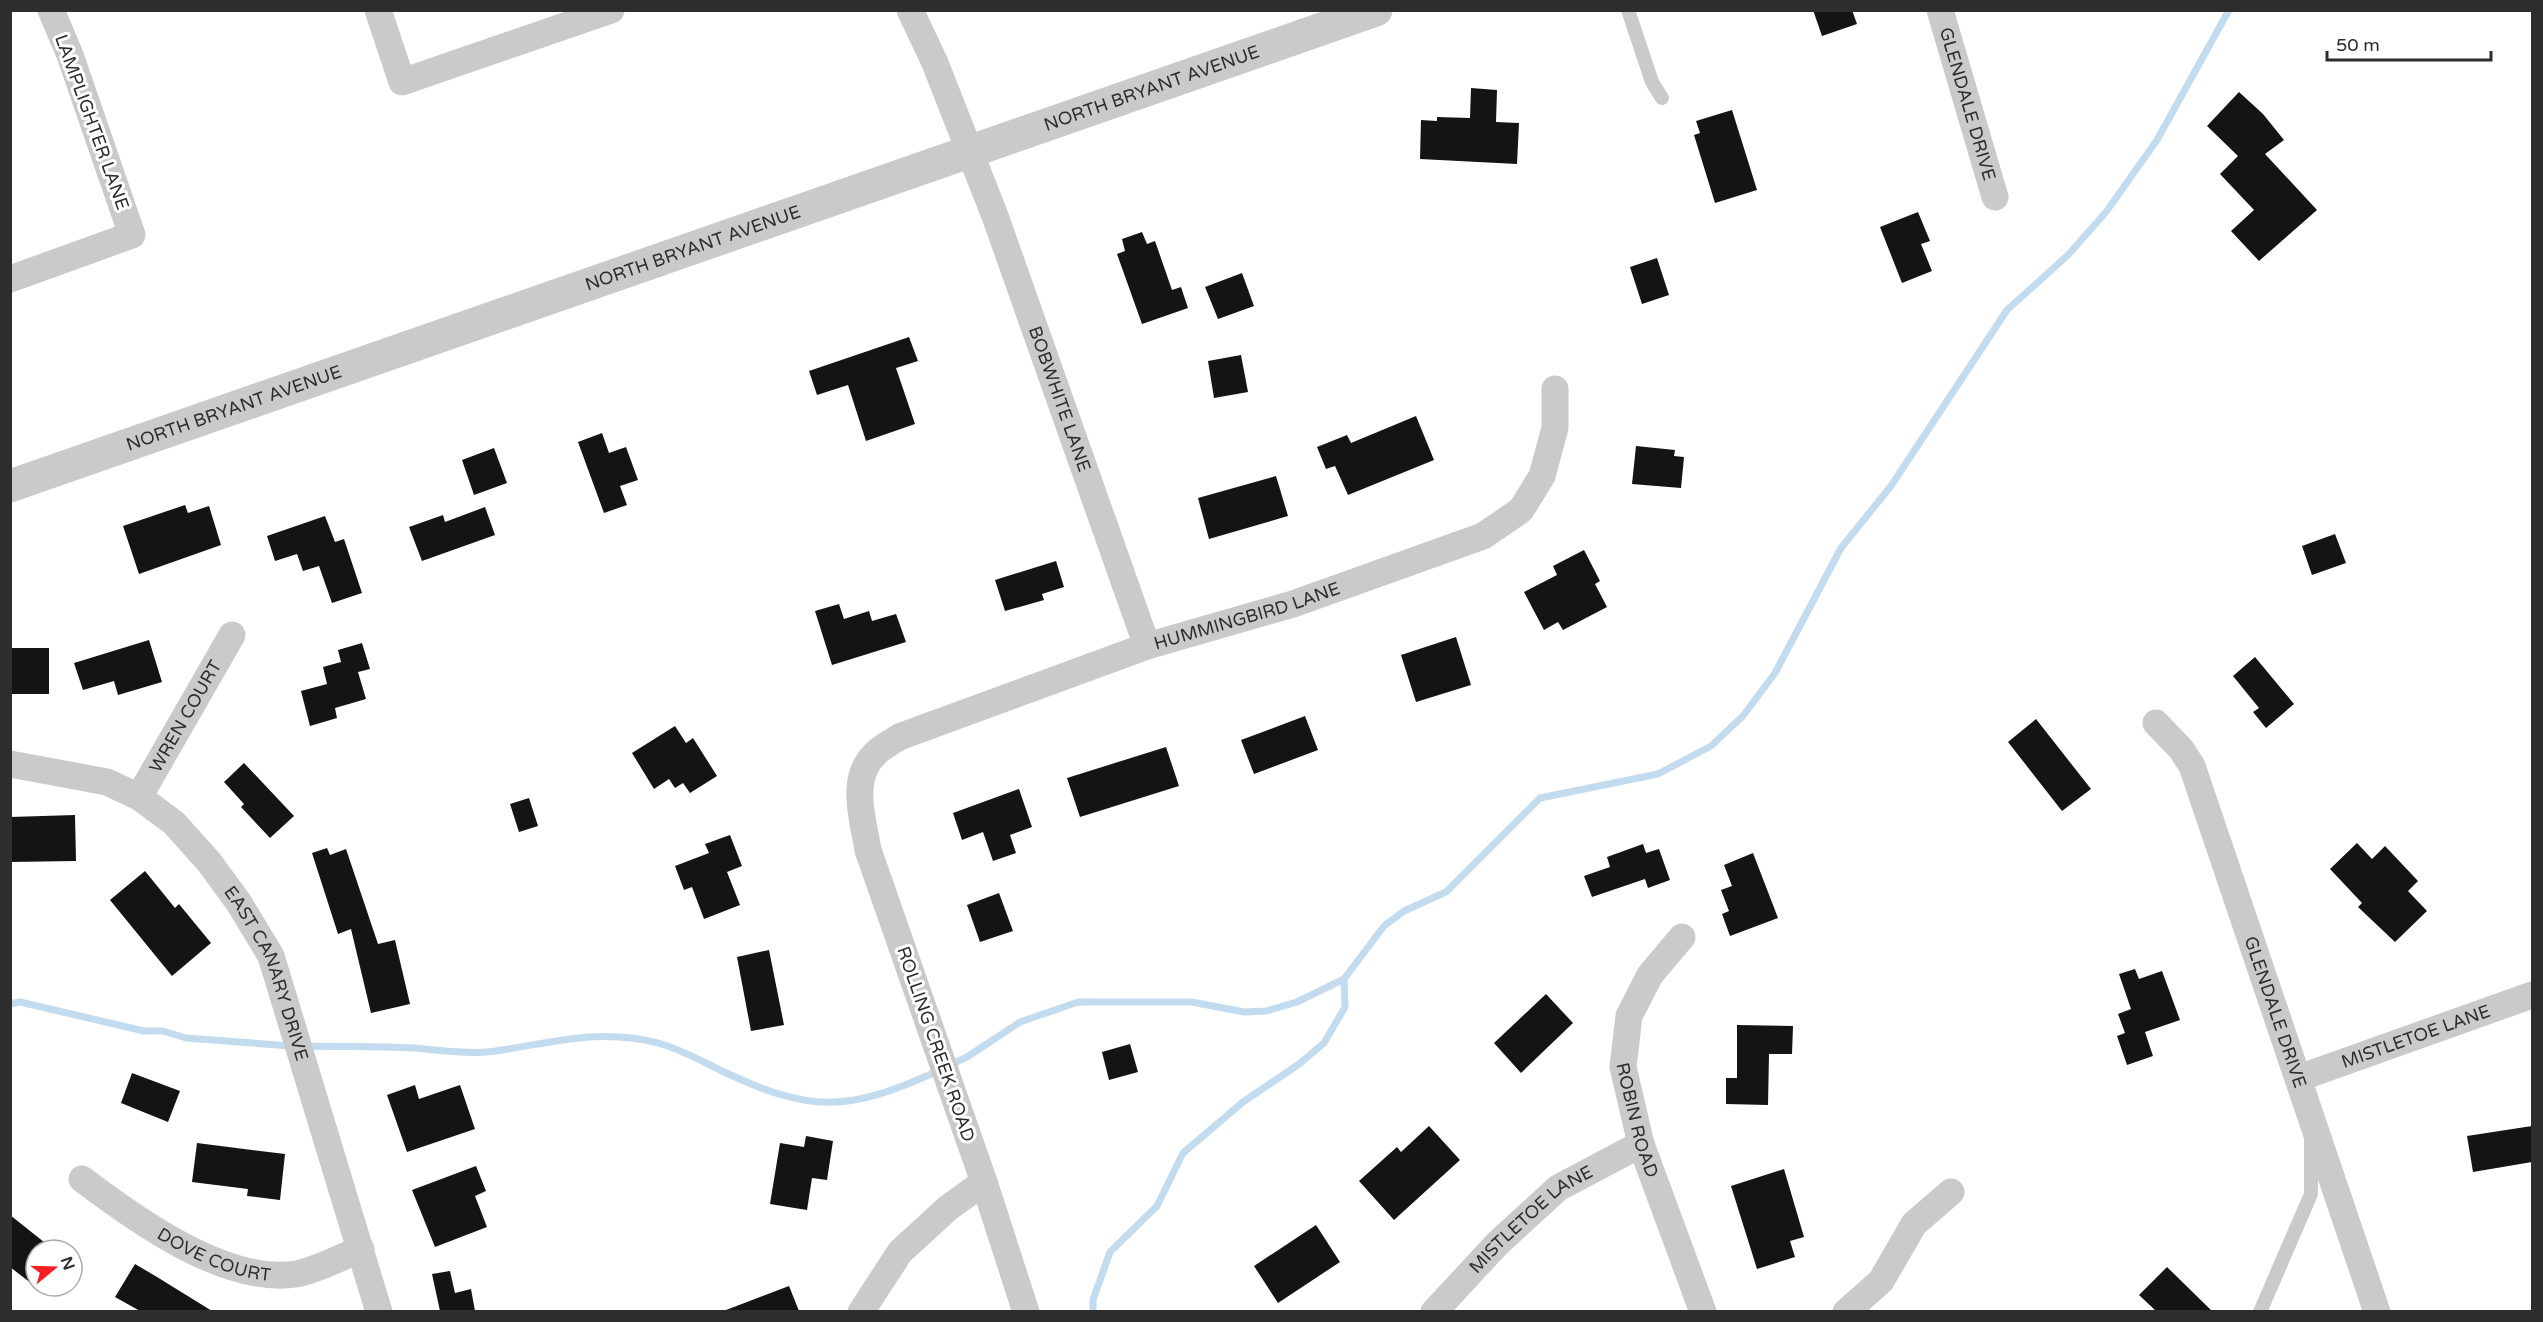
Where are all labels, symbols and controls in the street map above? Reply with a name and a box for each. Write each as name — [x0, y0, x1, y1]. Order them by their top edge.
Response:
scale bar — [2327, 24, 2490, 62]
street label: GLENDALE DRIVE — [1935, 25, 2001, 183]
street label: LAMPLIGHTER LANE — [50, 31, 134, 213]
text: 50 m — [2336, 34, 2380, 56]
street label: NORTH BRYANT AVENUE — [1041, 40, 1262, 136]
street label: NORTH BRYANT AVENUE — [582, 200, 803, 296]
street label: BOBWHITE LANE — [1024, 323, 1096, 475]
street label: NORTH BRYANT AVENUE — [123, 360, 344, 456]
street label: HUMMINGBIRD LANE — [1151, 577, 1343, 654]
street label: WREN COURT — [144, 656, 226, 776]
street label: EAST CANARY DRIVE — [219, 882, 313, 1063]
street label: GLENDALE DRIVE — [2239, 933, 2311, 1091]
street label: ROLLING CREEK ROAD — [892, 943, 980, 1145]
street label: MISTLETOE LANE — [2338, 1000, 2493, 1073]
street label: ROBIN ROAD — [1611, 1060, 1663, 1181]
street label: MISTLETOE LANE — [1464, 1161, 1597, 1278]
street label: DOVE COURT — [153, 1223, 272, 1286]
north arrow — [24, 1238, 84, 1298]
text: N — [56, 1254, 79, 1273]

